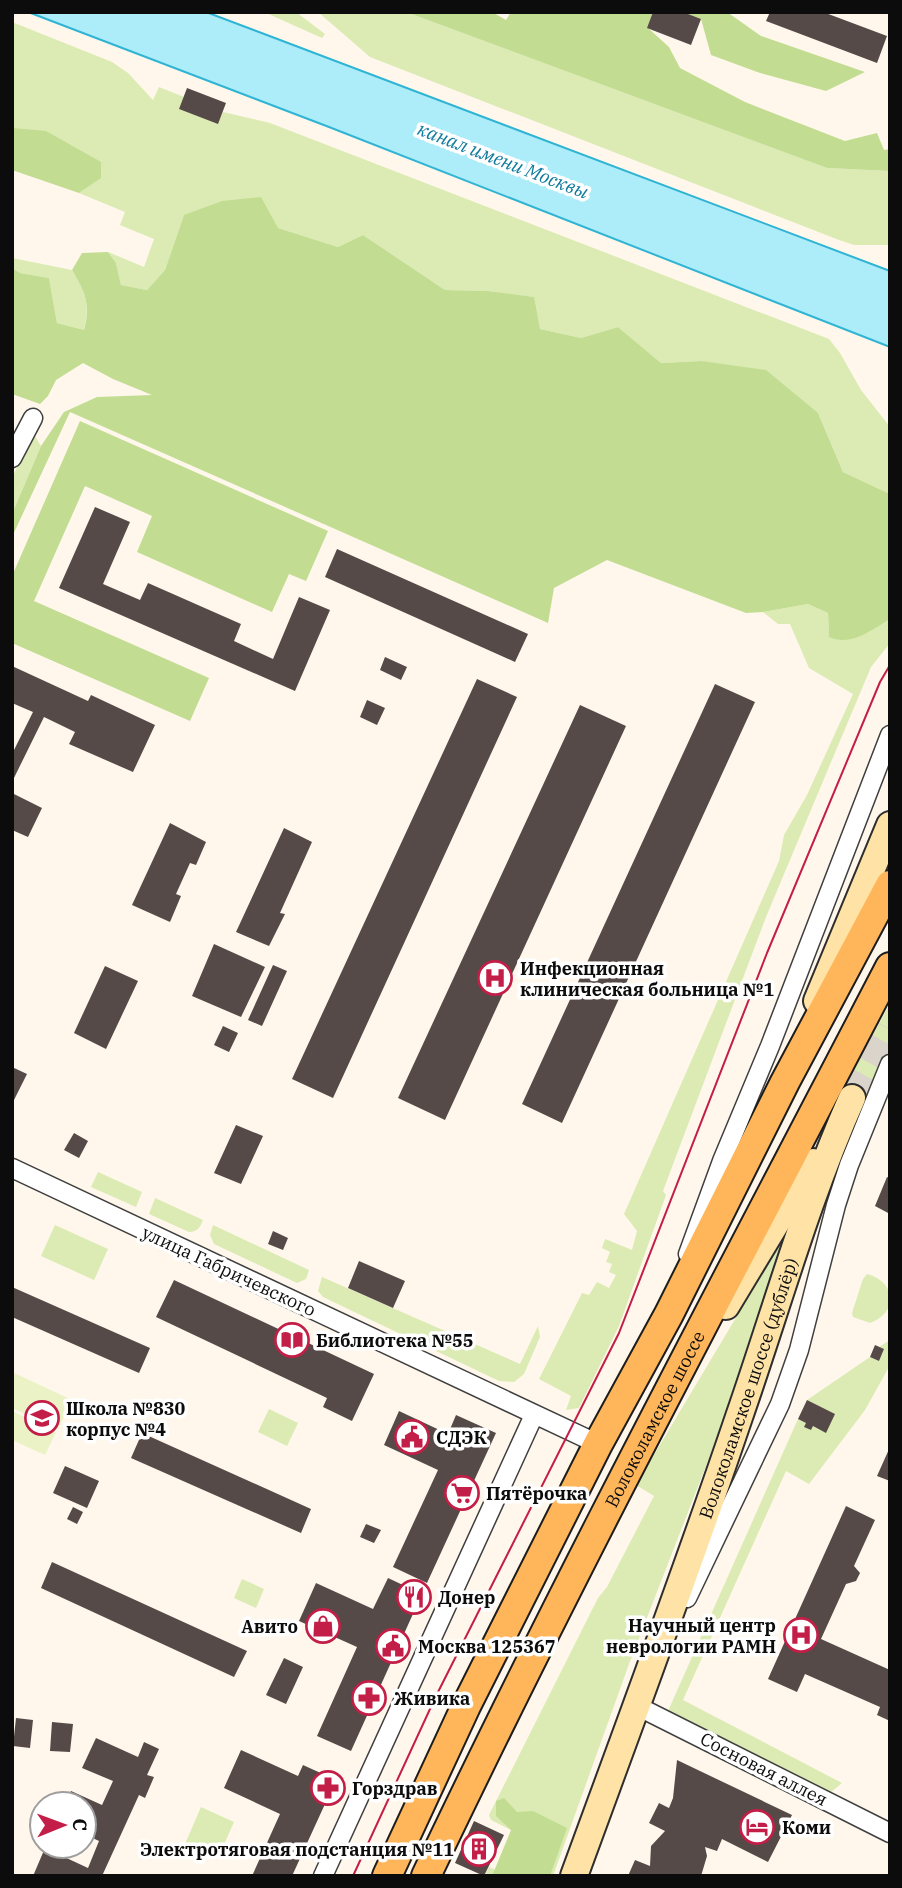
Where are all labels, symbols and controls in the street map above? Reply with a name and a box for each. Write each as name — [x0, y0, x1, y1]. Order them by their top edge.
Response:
water label: канал имени Москвы — [414, 116, 593, 204]
place label: Инфекционная клиническая больница №1 — [520, 957, 774, 1001]
hospital icon: Инфекционная клиническая больница №1 — [476, 959, 514, 997]
street label: улица Габричевского — [138, 1221, 320, 1321]
street label: Волоколамское шоссе (дублёр) — [693, 1255, 802, 1522]
library icon: Библиотека №55 — [273, 1321, 311, 1359]
street label: Волоколамское шоссе — [599, 1327, 710, 1511]
place label: Библиотека №55 — [316, 1329, 474, 1352]
place label: Школа №830 корпус №4 — [66, 1397, 186, 1441]
school or university icon: Школа №830 корпус №4 — [23, 1399, 61, 1437]
public building icon: СДЭК — [393, 1418, 431, 1456]
place label: СДЭК — [436, 1426, 488, 1449]
supermarket icon: Пятёрочка — [443, 1474, 481, 1512]
place label: Пятёрочка — [486, 1482, 587, 1505]
restaurant icon: Донер — [395, 1578, 433, 1616]
place label: Донер — [438, 1586, 495, 1609]
shop icon: Авито — [304, 1607, 342, 1645]
place label: Научный центр неврологии РАМН — [606, 1614, 776, 1658]
place label: Авито — [241, 1615, 298, 1638]
hospital icon: Научный центр неврологии РАМН — [782, 1616, 820, 1654]
public building icon: Москва 125367 — [374, 1627, 412, 1665]
place label: Москва 125367 — [418, 1635, 556, 1658]
pharmacy icon: Живика — [350, 1679, 388, 1717]
place label: Живика — [394, 1687, 470, 1710]
street label: Сосновая аллея — [697, 1727, 831, 1811]
pharmacy icon: Горздрав — [309, 1769, 347, 1807]
place label: Горздрав — [352, 1777, 438, 1800]
north arrow — [28, 1790, 98, 1860]
hotel icon: Коми — [738, 1808, 776, 1846]
place label: Коми — [782, 1816, 831, 1839]
text: С — [68, 1818, 92, 1831]
building icon: Электротяговая подстанция №11 — [460, 1830, 498, 1868]
place label: Электротяговая подстанция №11 — [140, 1838, 454, 1861]

